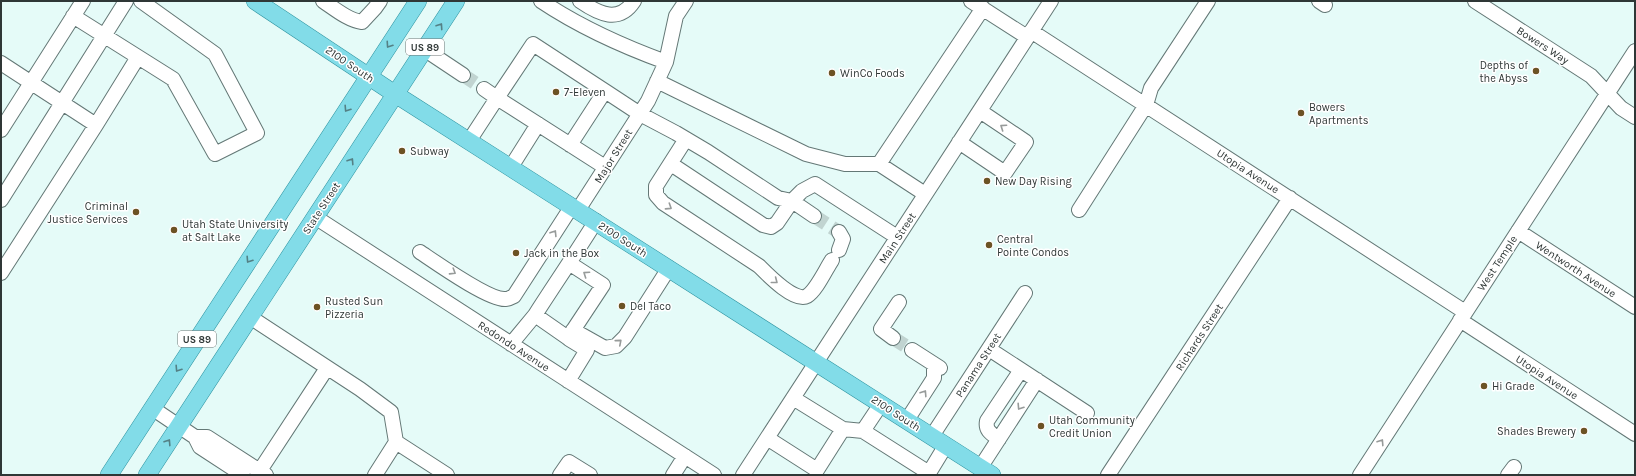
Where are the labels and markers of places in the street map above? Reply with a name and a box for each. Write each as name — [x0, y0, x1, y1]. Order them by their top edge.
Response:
place label: Depths of the Abyss — [1479, 59, 1528, 85]
marker: Depths of the Abyss — [1531, 66, 1541, 76]
place label: WinCo Foods — [840, 67, 905, 80]
marker: WinCo Foods — [827, 68, 837, 78]
place label: 7-Eleven — [564, 86, 606, 99]
marker: 7-Eleven — [551, 87, 561, 97]
place label: Bowers Apartments — [1309, 101, 1369, 127]
marker: Bowers Apartments — [1296, 108, 1306, 118]
place label: Subway — [410, 145, 449, 158]
marker: Subway — [397, 146, 407, 156]
place label: New Day Rising — [995, 175, 1073, 188]
marker: New Day Rising — [982, 176, 992, 186]
place label: Criminal Justice Services — [48, 200, 128, 226]
marker: Criminal Justice Services — [131, 207, 141, 217]
place label: Utah State University at Salt Lake — [182, 218, 288, 244]
marker: Utah State University at Salt Lake — [169, 225, 179, 235]
place label: Central Pointe Condos — [997, 233, 1069, 259]
marker: Central Pointe Condos — [984, 240, 994, 250]
place label: Jack in the Box — [524, 247, 599, 260]
marker: Jack in the Box — [511, 248, 521, 258]
place label: Rusted Sun Pizzeria — [325, 295, 383, 321]
place label: Del Taco — [630, 300, 671, 313]
marker: Del Taco — [617, 301, 627, 311]
marker: Rusted Sun Pizzeria — [312, 302, 322, 312]
place label: Hi Grade — [1492, 380, 1535, 393]
marker: Hi Grade — [1479, 381, 1489, 391]
place label: Utah Community Credit Union — [1049, 414, 1135, 440]
marker: Utah Community Credit Union — [1036, 421, 1046, 431]
place label: Shades Brewery — [1497, 425, 1576, 438]
marker: Shades Brewery — [1579, 426, 1589, 436]

